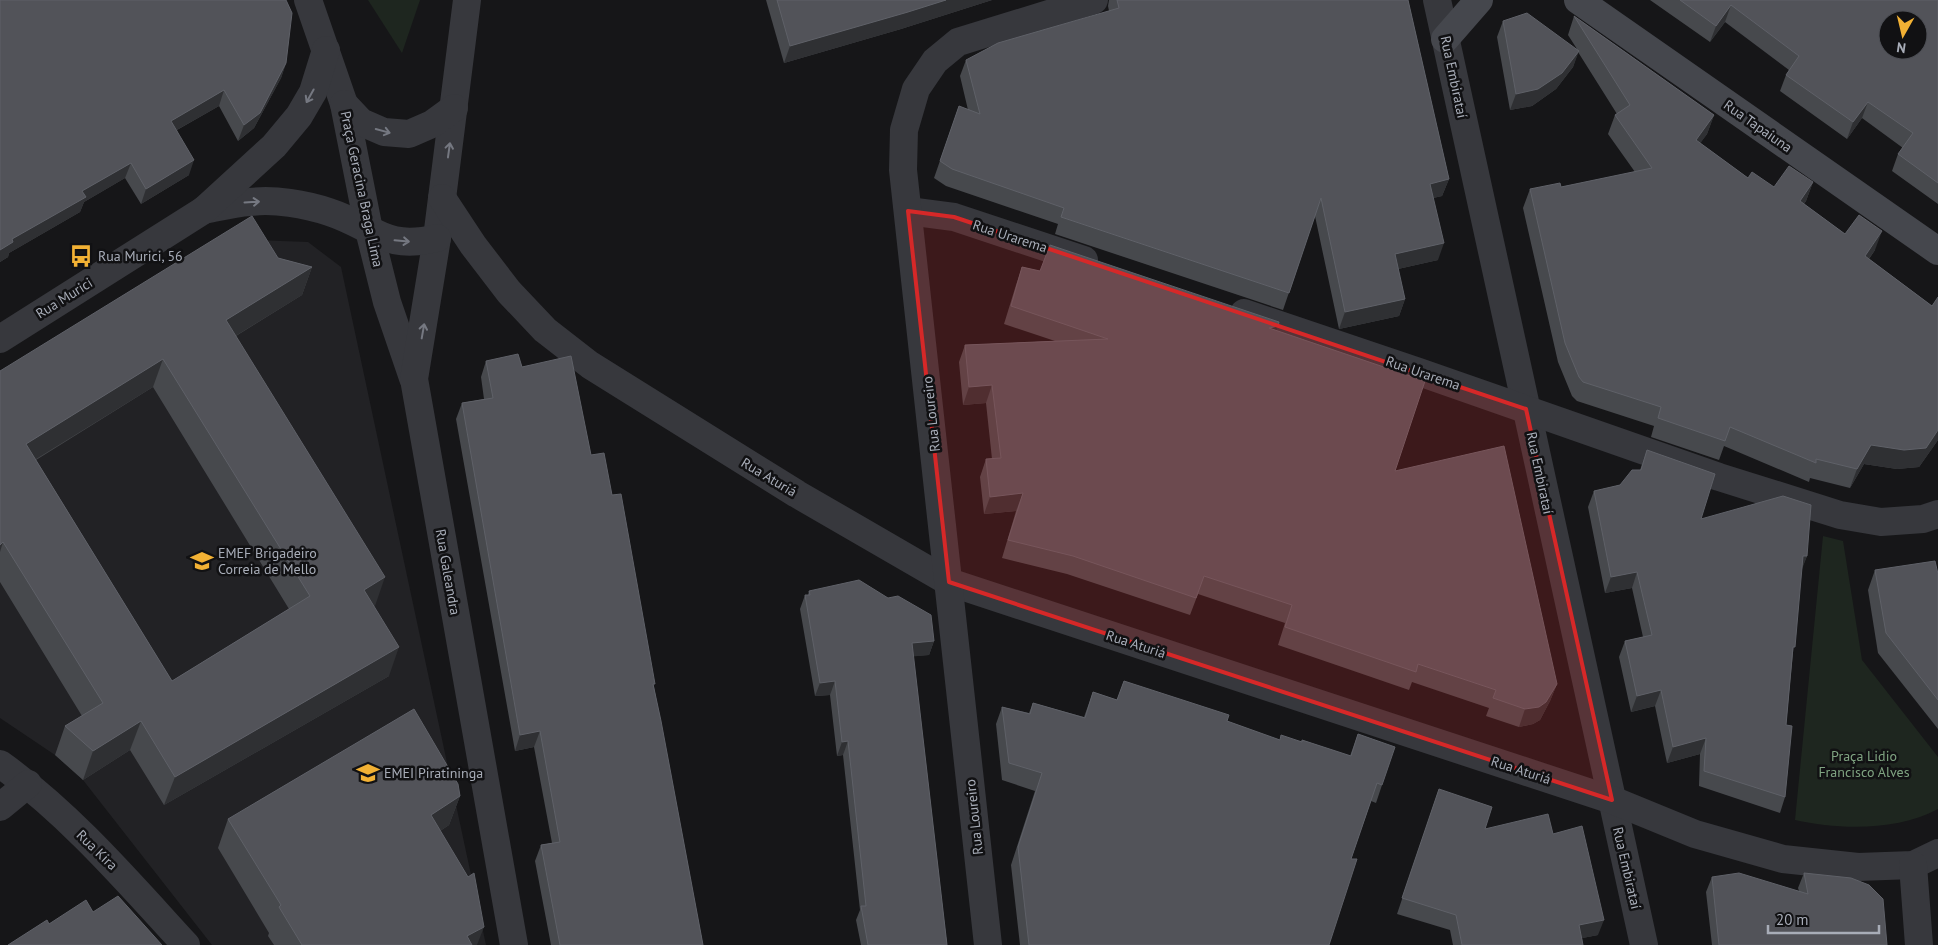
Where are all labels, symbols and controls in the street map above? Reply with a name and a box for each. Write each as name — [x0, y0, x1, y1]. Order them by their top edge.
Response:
north arrow — [1878, 10, 1928, 60]
street label: Rua Embirataí — [1436, 34, 1472, 120]
text: N — [1895, 38, 1907, 57]
one-way arrow — [305, 89, 315, 104]
street label: Rua Tapaiuna — [1720, 96, 1796, 156]
street label: Praça Geracina Braga Lima — [337, 109, 387, 269]
one-way arrow — [374, 126, 390, 136]
one-way arrow — [444, 142, 454, 158]
one-way arrow — [244, 198, 260, 207]
street label: Rua Urarema — [970, 215, 1050, 257]
one-way arrow — [394, 237, 410, 246]
bus stop icon: Rua Murici, 56 — [68, 243, 94, 269]
place label: Rua Murici, 56 — [98, 247, 183, 265]
street label: Rua Murici — [32, 274, 96, 322]
one-way arrow — [418, 323, 428, 339]
street label: Rua Urarema — [1383, 352, 1463, 394]
street label: Rua Loureiro — [918, 375, 944, 453]
street label: Rua Embirataí — [1522, 430, 1558, 516]
street label: Rua Aturiá — [738, 453, 800, 501]
street label: Rua Galeandra — [432, 528, 464, 616]
place label: EMEF Brigadeiro Correia de Mello — [218, 544, 317, 578]
school or university icon: EMEF Brigadeiro Correia de Mello — [189, 548, 215, 574]
street label: Rua Aturiá — [1104, 626, 1168, 662]
park label: Praça Lidio Francisco Alves — [1818, 747, 1910, 781]
street label: Rua Aturiá — [1489, 752, 1553, 788]
school or university icon: EMEI Piratininga — [355, 760, 381, 786]
place label: EMEI Piratininga — [384, 764, 483, 782]
street label: Rua Loureiro — [961, 778, 987, 856]
street label: Rua Embirataí — [1609, 825, 1645, 911]
street label: Rua Kira — [73, 826, 121, 874]
scale bar — [1768, 902, 1879, 934]
text: 20 m — [1776, 910, 1809, 929]

